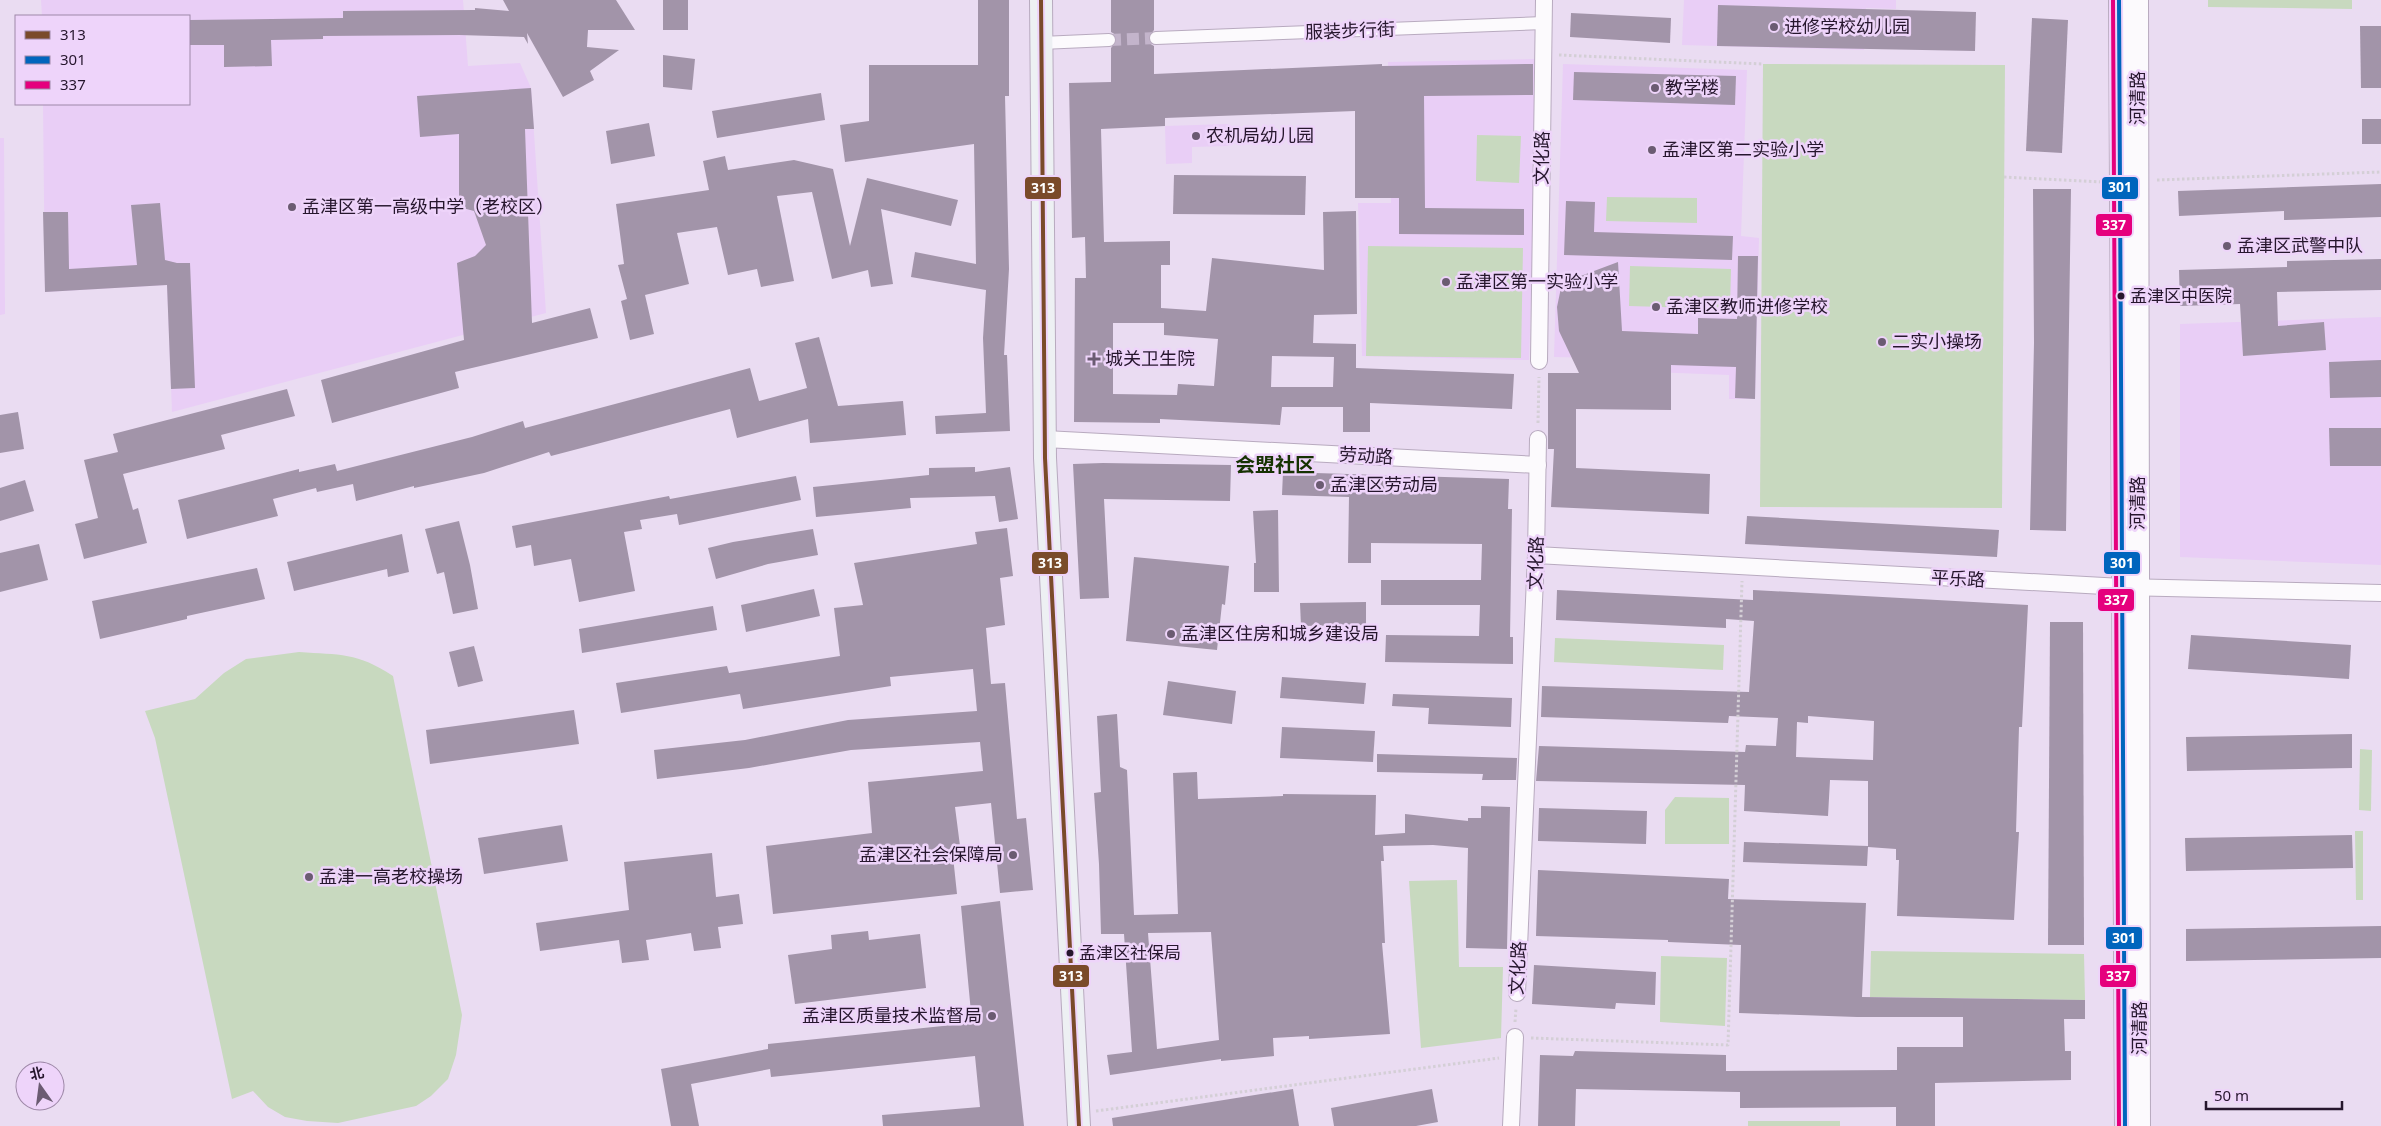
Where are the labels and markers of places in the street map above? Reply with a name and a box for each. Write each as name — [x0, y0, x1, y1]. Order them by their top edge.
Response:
place label: 进修学校幼儿园 — [1784, 14, 1910, 38]
marker: 进修学校幼儿园 — [1768, 21, 1780, 33]
place label: 教学楼 — [1665, 75, 1719, 99]
marker: 教学楼 — [1649, 82, 1661, 94]
place label: 农机局幼儿园 — [1206, 123, 1314, 147]
marker: 农机局幼儿园 — [1190, 130, 1202, 142]
place label: 孟津区第二实验小学 — [1662, 137, 1824, 161]
marker: 孟津区第二实验小学 — [1646, 144, 1658, 156]
place label: 孟津区第一高级中学（老校区） — [302, 194, 554, 218]
marker: 孟津区第一高级中学（老校区） — [286, 201, 298, 213]
place label: 孟津区武警中队 — [2237, 233, 2363, 257]
marker: 孟津区武警中队 — [2221, 240, 2233, 252]
place label: 孟津区第一实验小学 — [1456, 269, 1618, 293]
marker: 孟津区第一实验小学 — [1440, 276, 1452, 288]
place label: 孟津区中医院 — [2130, 284, 2232, 307]
marker: 孟津区中医院 — [2116, 291, 2126, 301]
place label: 孟津区教师进修学校 — [1666, 294, 1828, 318]
marker: 孟津区教师进修学校 — [1650, 301, 1662, 313]
place label: 二实小操场 — [1892, 329, 1982, 353]
marker: 二实小操场 — [1876, 336, 1888, 348]
place label: 城关卫生院 — [1105, 346, 1195, 370]
marker: 城关卫生院 — [1087, 352, 1101, 366]
place label: 孟津区劳动局 — [1330, 472, 1438, 496]
marker: 孟津区劳动局 — [1314, 479, 1326, 491]
place label: 孟津区住房和城乡建设局 — [1181, 621, 1379, 645]
marker: 孟津区住房和城乡建设局 — [1165, 628, 1177, 640]
place label: 孟津区社会保障局 — [859, 842, 1003, 866]
marker: 孟津区社会保障局 — [1007, 849, 1019, 861]
place label: 孟津一高老校操场 — [319, 864, 463, 888]
marker: 孟津一高老校操场 — [303, 871, 315, 883]
place label: 孟津区社保局 — [1079, 941, 1181, 964]
marker: 孟津区社保局 — [1065, 948, 1075, 958]
place label: 孟津区质量技术监督局 — [802, 1003, 982, 1027]
marker: 孟津区质量技术监督局 — [986, 1010, 998, 1022]

